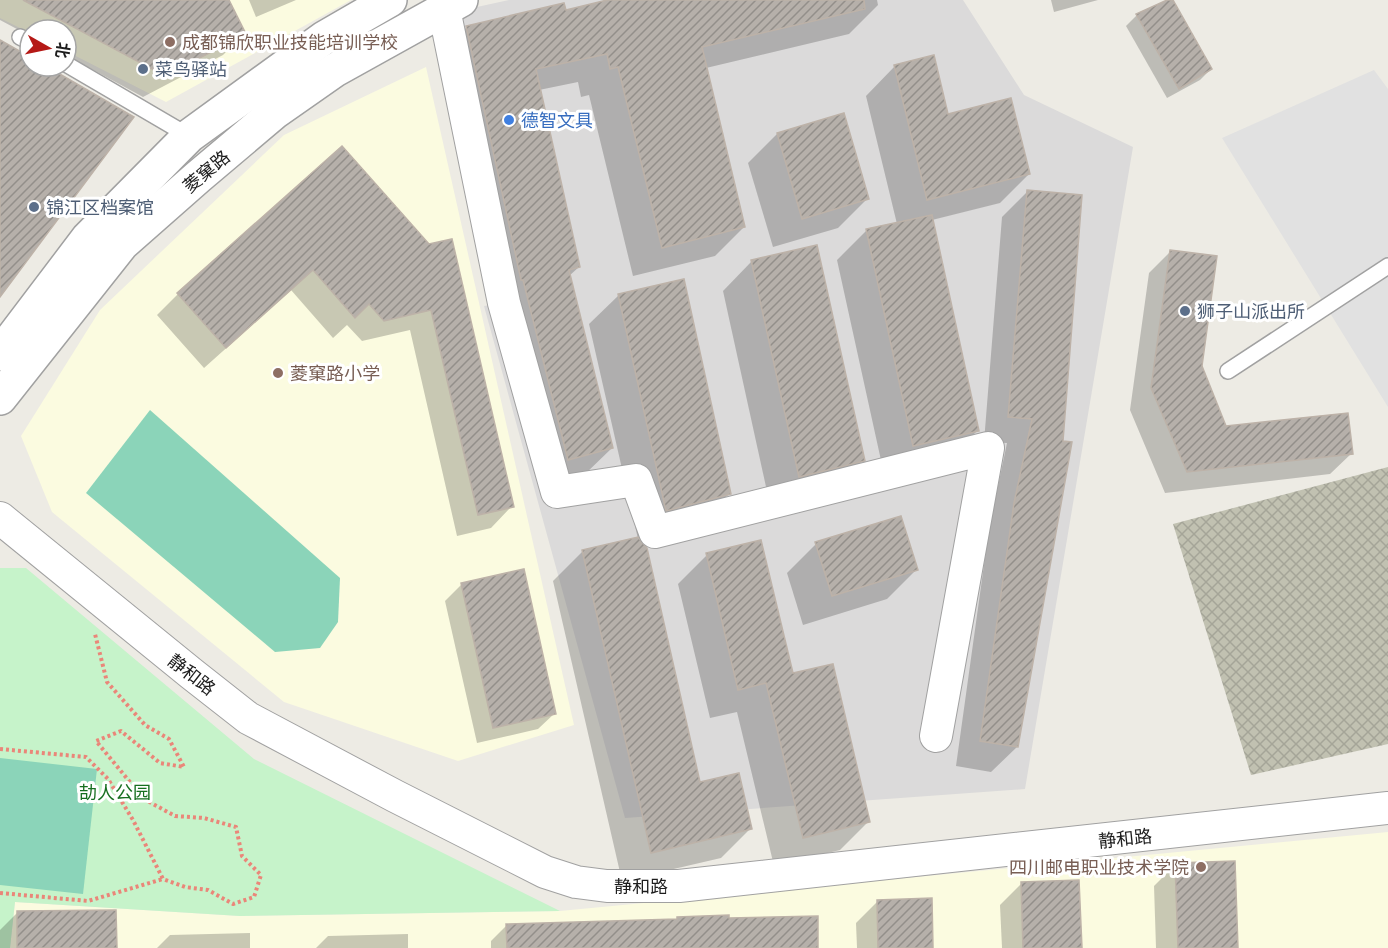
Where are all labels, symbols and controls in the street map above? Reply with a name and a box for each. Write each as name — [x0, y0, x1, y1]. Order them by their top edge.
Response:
north arrow — [18, 18, 78, 78]
place label: 成都锦欣职业技能培训学校 — [182, 31, 398, 53]
marker: 成都锦欣职业技能培训学校 — [163, 35, 177, 49]
text: 北 — [53, 41, 74, 60]
place label: 菜鸟驿站 — [155, 58, 227, 80]
marker: 菜鸟驿站 — [136, 62, 150, 76]
place label: 德智文具 — [521, 109, 593, 131]
marker: 德智文具 — [502, 113, 516, 127]
street label: 菱窠路 — [178, 145, 234, 197]
place label: 锦江区档案馆 — [46, 196, 154, 218]
marker: 锦江区档案馆 — [27, 200, 41, 214]
place label: 狮子山派出所 — [1197, 300, 1305, 322]
marker: 狮子山派出所 — [1178, 304, 1192, 318]
place label: 菱窠路小学 — [290, 362, 380, 384]
marker: 菱窠路小学 — [271, 366, 285, 380]
street label: 静和路 — [164, 649, 220, 699]
park label: 劼人公园 — [79, 781, 151, 803]
street label: 静和路 — [1097, 824, 1153, 852]
place label: 四川邮电职业技术学院 — [1009, 856, 1189, 878]
marker: 四川邮电职业技术学院 — [1194, 860, 1208, 874]
street label: 静和路 — [614, 875, 668, 897]

